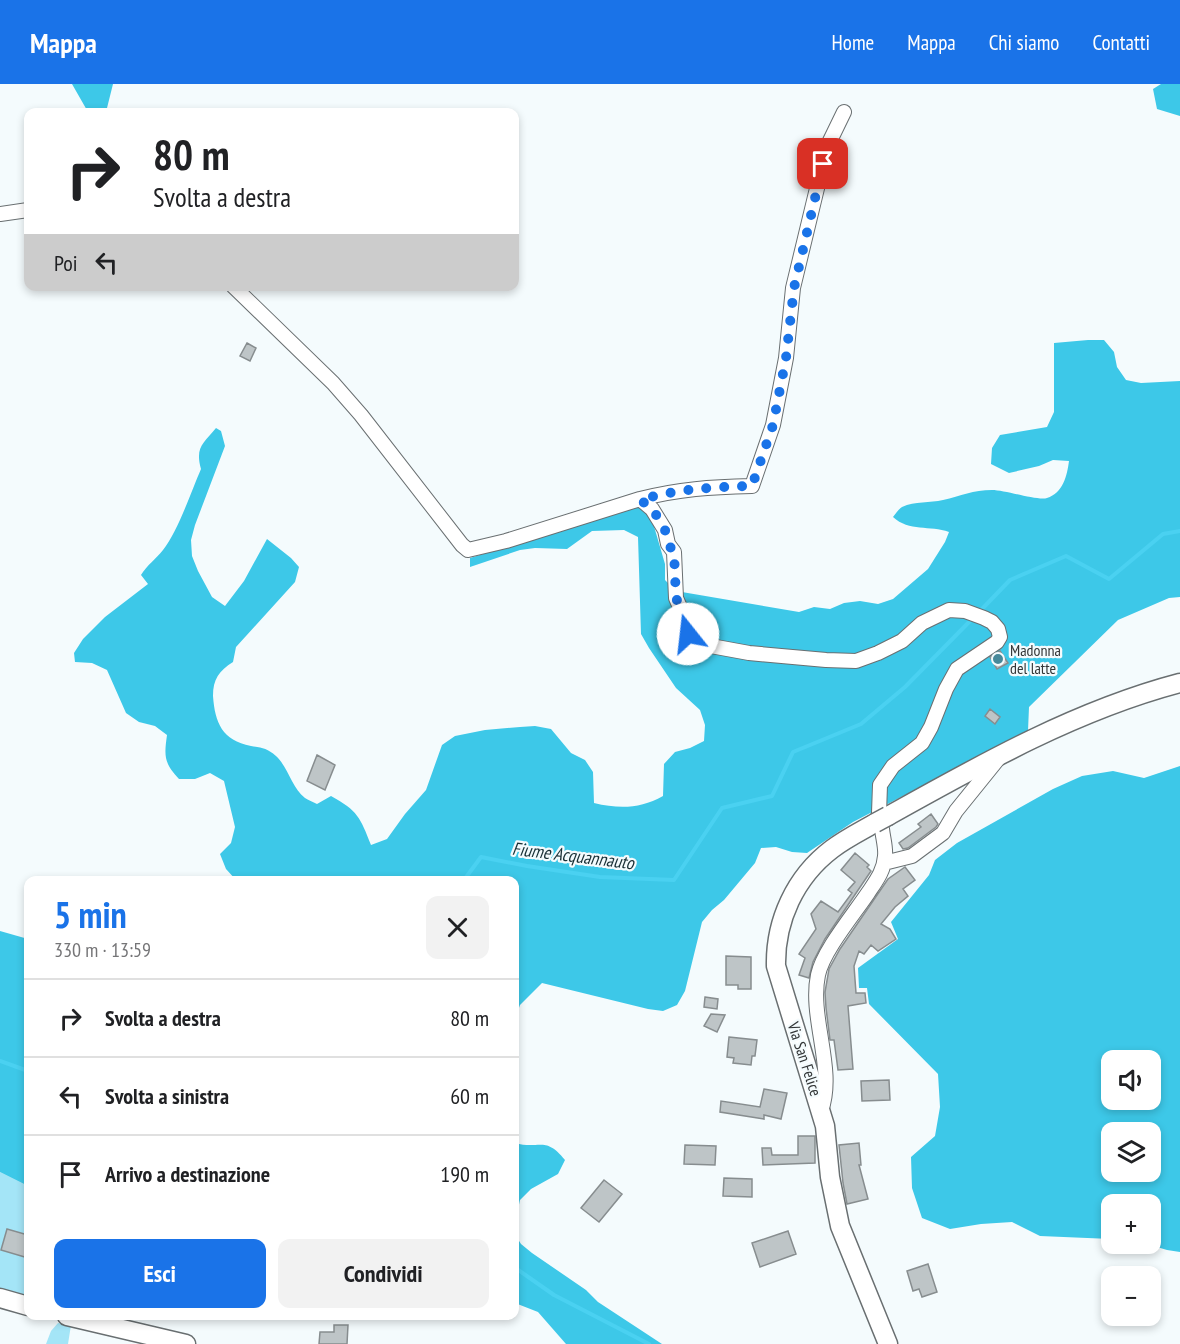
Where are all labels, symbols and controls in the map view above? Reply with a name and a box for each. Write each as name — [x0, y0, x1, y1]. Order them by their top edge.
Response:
text: Mappa — [30, 24, 97, 61]
text: Home — [832, 29, 874, 56]
text: Mappa — [907, 29, 956, 56]
text: Chi siamo — [989, 29, 1059, 56]
text: Contatti — [1092, 29, 1150, 56]
text: 80 m — [153, 127, 230, 182]
icon: right — [54, 132, 132, 210]
pin — [797, 138, 848, 189]
icon: arrive — [806, 147, 839, 180]
text: Svolta a destra — [153, 180, 291, 214]
icon: left — [90, 246, 123, 279]
text: Poi — [54, 249, 78, 277]
position arrow — [656, 602, 720, 666]
place label: Madonna del latte — [1010, 640, 1061, 678]
marker: Madonna del latte — [991, 652, 1005, 666]
water label: Fiume Acquannauto — [511, 837, 636, 875]
text: 5 min — [54, 891, 127, 938]
button: close — [426, 896, 489, 959]
text: 330 m · 13:59 — [54, 937, 151, 963]
icon: right — [54, 1002, 87, 1035]
text: Svolta a destra — [105, 1004, 221, 1032]
text: 80 m — [450, 1004, 489, 1032]
street label: Via San Felice — [783, 1018, 826, 1099]
map controls — [1101, 1050, 1161, 1326]
button: sound — [1101, 1050, 1161, 1110]
icon: left — [54, 1080, 87, 1113]
text: Svolta a sinistra — [105, 1082, 229, 1110]
text: 60 m — [450, 1082, 489, 1110]
button: layers — [1101, 1122, 1161, 1182]
icon: arrive — [54, 1158, 87, 1191]
text: Arrivo a destinazione — [105, 1160, 270, 1188]
text: 190 m — [440, 1160, 489, 1188]
button: + — [1101, 1194, 1161, 1254]
button: Esci — [54, 1239, 266, 1308]
button: Condividi — [278, 1239, 489, 1308]
button: − — [1101, 1266, 1161, 1326]

